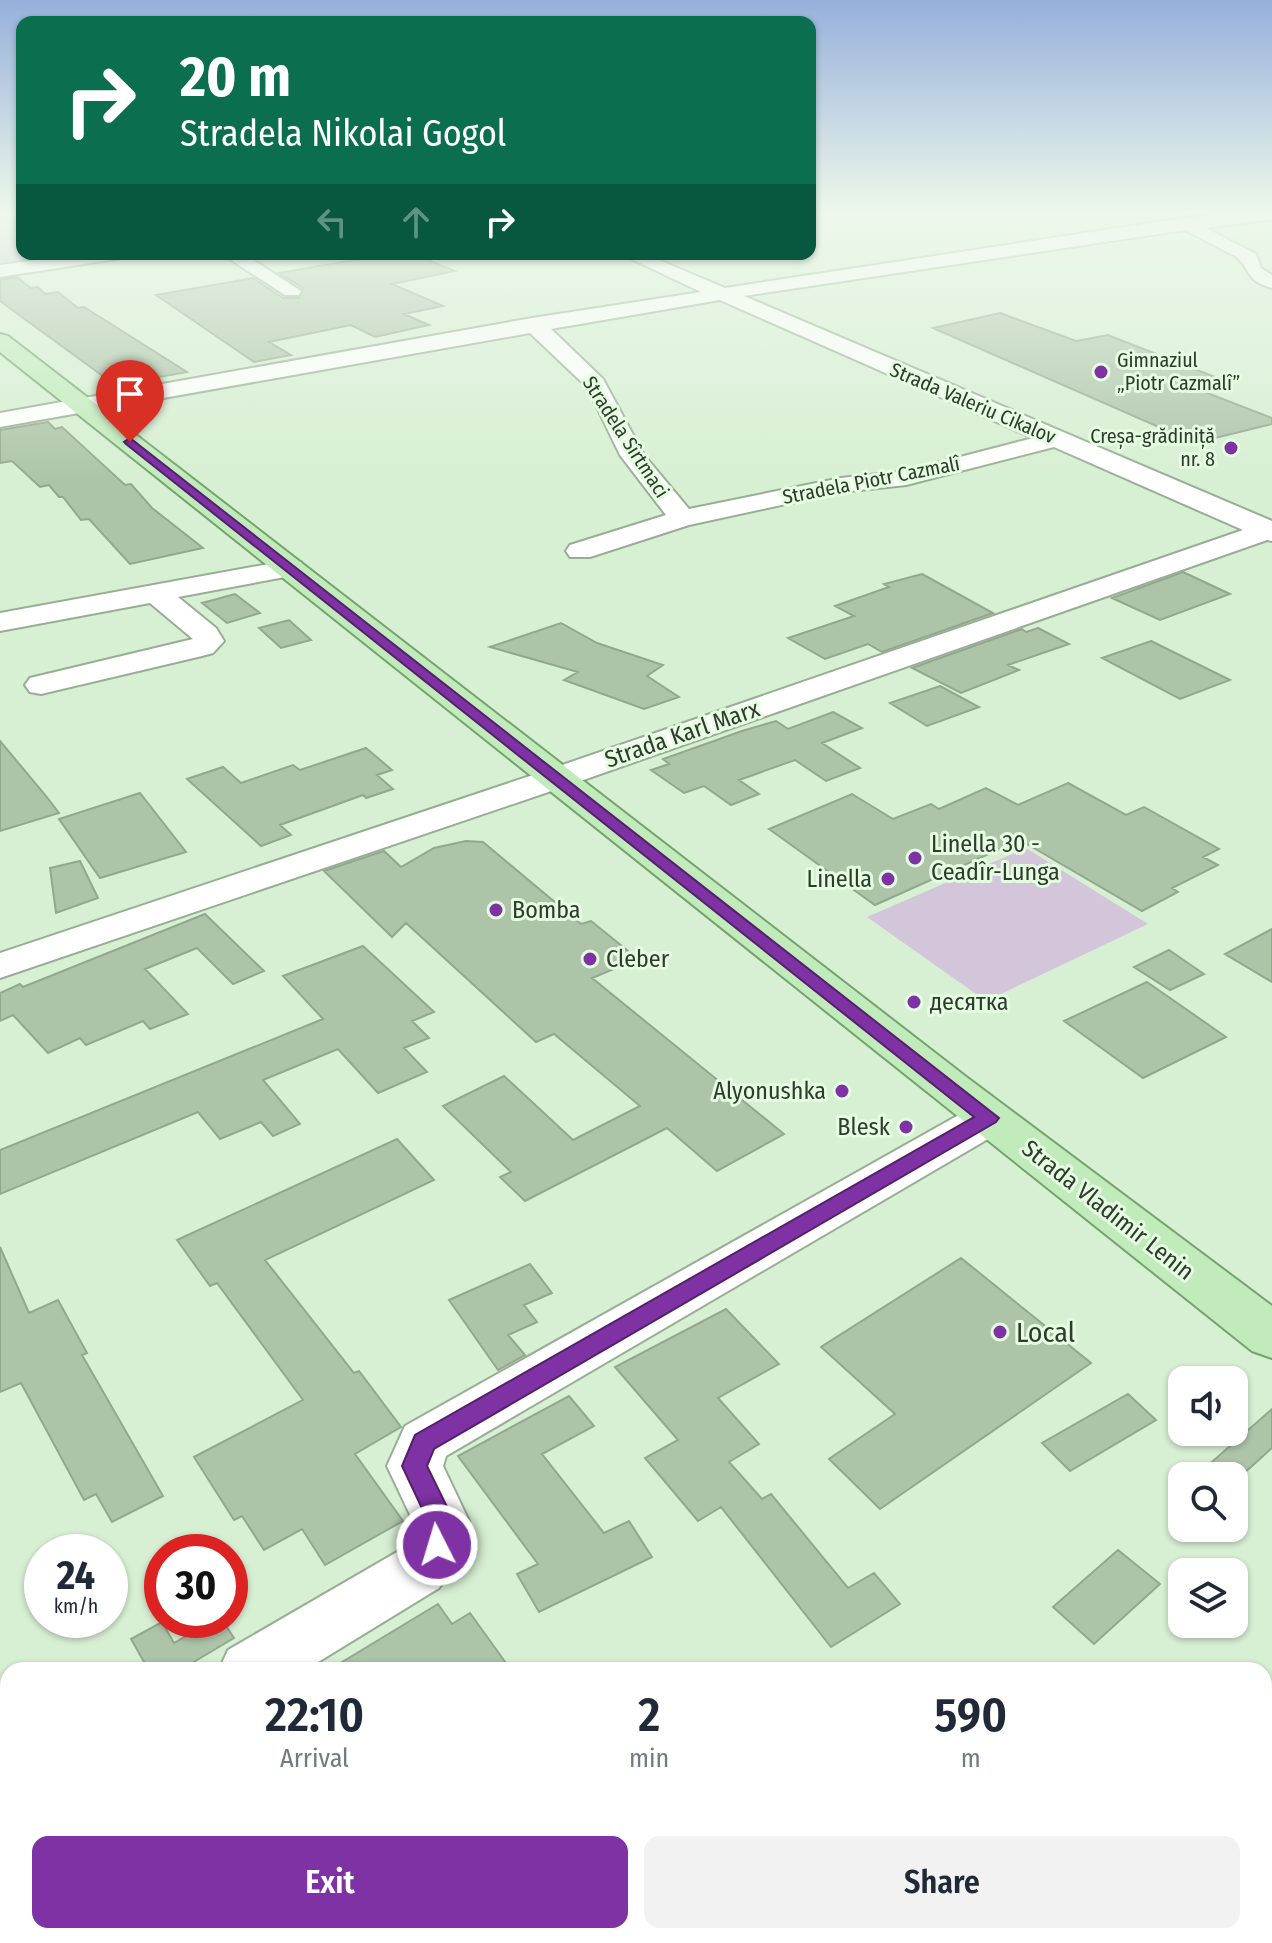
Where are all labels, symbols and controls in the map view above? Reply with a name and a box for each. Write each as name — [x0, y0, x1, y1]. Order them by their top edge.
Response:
text: 20 m — [180, 44, 291, 111]
icon: right — [48, 48, 152, 152]
text: Stradela Nikolai Gogol — [180, 112, 506, 156]
icon: left — [310, 200, 354, 244]
icon: ahead — [394, 200, 438, 244]
icon: right — [478, 200, 522, 244]
place label: Gimnaziul „Piotr Cazmalî” — [1117, 348, 1240, 395]
street label: Strada Valeriu Cikalov — [887, 357, 1059, 449]
pin — [96, 360, 164, 442]
marker: Gimnaziul „Piotr Cazmalî” — [1092, 363, 1110, 381]
icon: arrive — [108, 372, 152, 416]
street label: Stradela Sîrtmaci — [578, 372, 674, 502]
place label: Creșa-grădiniță nr. 8 — [1090, 424, 1215, 471]
marker: Creșa-grădiniță nr. 8 — [1222, 439, 1240, 457]
street label: Stradela Piotr Cazmalî — [780, 451, 963, 509]
street label: Strada Karl Marx — [601, 694, 763, 774]
place label: Linella 30 - Ceadîr-Lunga — [931, 830, 1060, 886]
marker: Linella 30 - Ceadîr-Lunga — [906, 849, 924, 867]
place label: Linella — [807, 865, 872, 893]
marker: Linella — [879, 870, 897, 888]
place label: Bomba — [512, 896, 581, 924]
marker: Bomba — [487, 901, 505, 919]
place label: Cleber — [606, 945, 670, 973]
marker: Cleber — [581, 950, 599, 968]
place label: десятка — [930, 988, 1008, 1016]
marker: десятка — [905, 993, 923, 1011]
place label: Alyonushka — [713, 1077, 826, 1105]
marker: Alyonushka — [833, 1082, 851, 1100]
place label: Blesk — [837, 1113, 891, 1141]
marker: Blesk — [897, 1118, 915, 1136]
street label: Strada Vladimir Lenin — [1017, 1134, 1199, 1286]
place label: Local — [1016, 1316, 1075, 1349]
marker: Local — [991, 1323, 1009, 1341]
map controls — [1168, 1366, 1248, 1638]
button: sound — [1168, 1366, 1248, 1446]
button: search — [1168, 1462, 1248, 1542]
position arrow — [395, 1503, 479, 1587]
speed limit sign: 30 — [144, 1534, 248, 1638]
text: 24 — [57, 1552, 95, 1600]
button: layers — [1168, 1558, 1248, 1638]
text: km/h — [54, 1594, 98, 1618]
text: 22:10 — [265, 1686, 364, 1744]
text: 2 — [638, 1686, 660, 1744]
text: 590 — [934, 1686, 1007, 1744]
text: Arrival — [280, 1743, 349, 1774]
text: min — [629, 1743, 669, 1774]
text: m — [961, 1743, 981, 1774]
button: Exit — [32, 1836, 628, 1928]
button: Share — [644, 1836, 1240, 1928]

